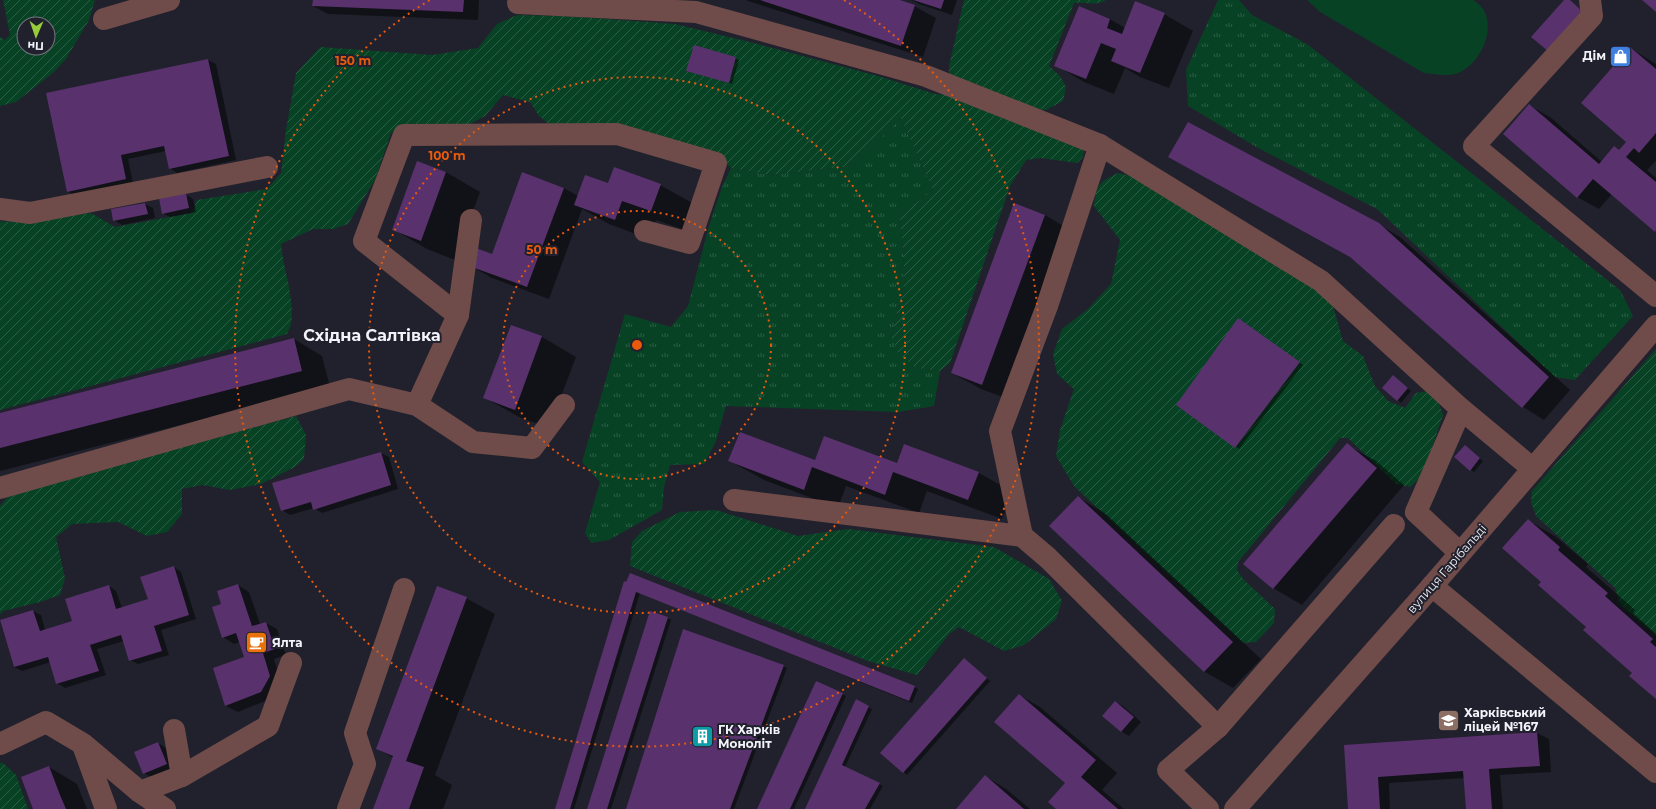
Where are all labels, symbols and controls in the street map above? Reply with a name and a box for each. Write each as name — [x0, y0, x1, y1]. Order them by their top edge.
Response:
north arrow — [16, 16, 56, 56]
text: Пн — [27, 39, 44, 53]
shop icon: Дім — [1608, 43, 1634, 69]
place label: Дім — [1583, 48, 1606, 63]
text: 150 m — [335, 53, 371, 68]
text: 100 m — [429, 148, 465, 163]
text: 50 m — [526, 242, 558, 257]
district label: Східна Салтівка — [303, 326, 441, 345]
centre of rings — [630, 338, 644, 352]
street label: вулиця Гарібальді — [1404, 521, 1489, 616]
cafe icon: Ялта — [243, 630, 269, 656]
place label: Ялта — [272, 635, 302, 650]
place label: Харківський ліцей №167 — [1464, 705, 1546, 734]
school or university icon: Харківський ліцей №167 — [1435, 707, 1461, 733]
place label: ГК Харків Моноліт — [718, 722, 780, 751]
building icon: ГК Харків Моноліт — [690, 724, 716, 750]

